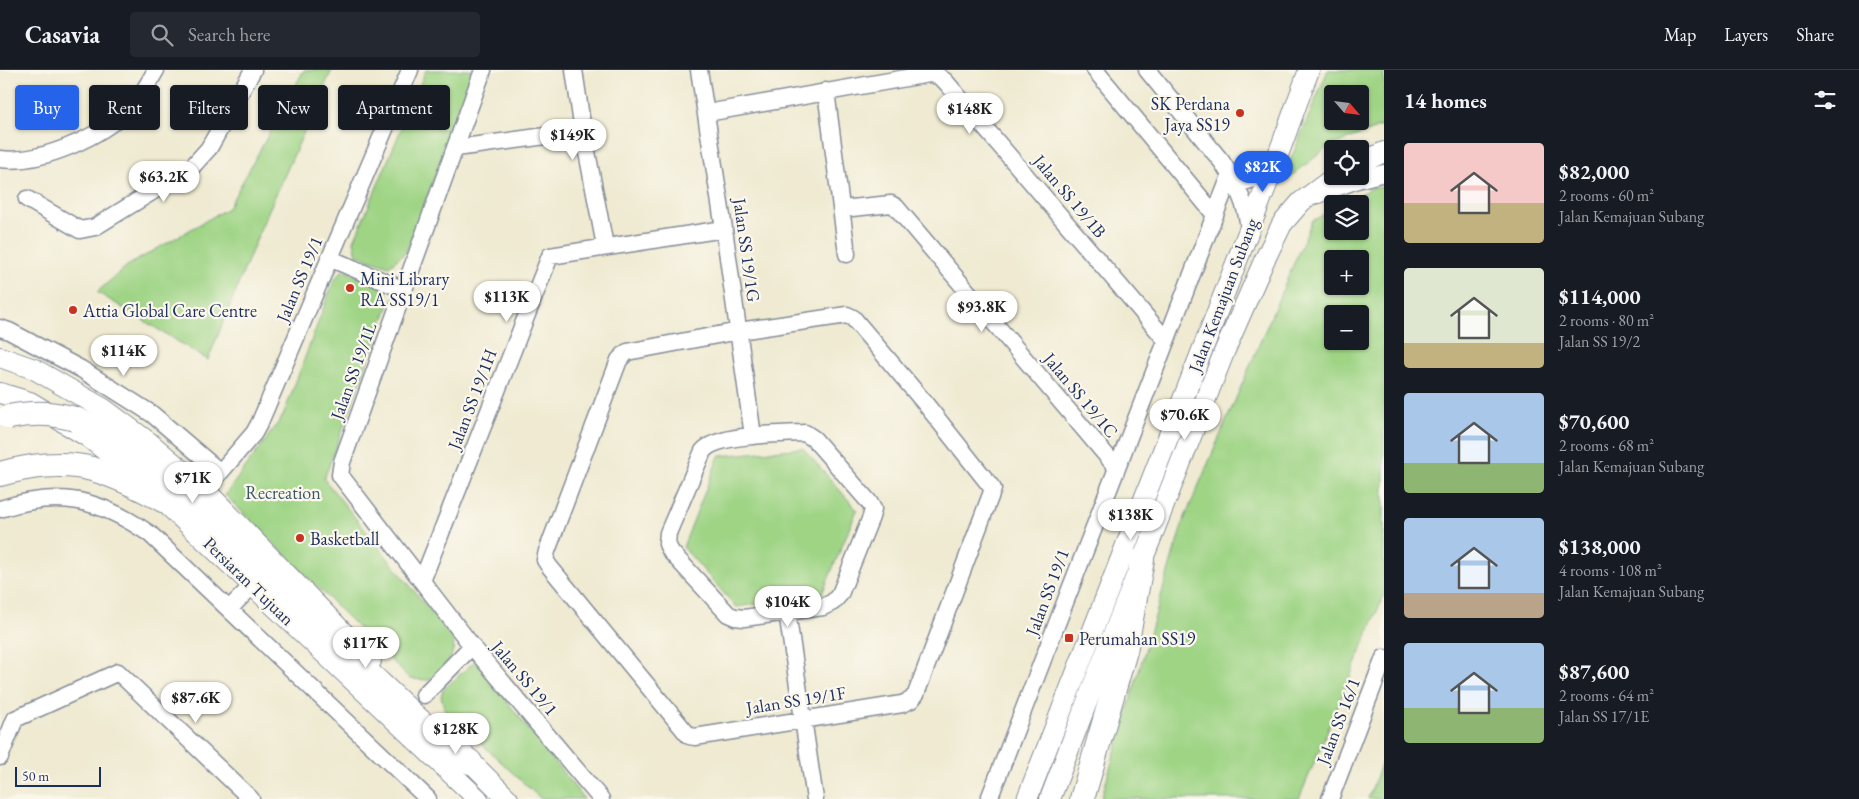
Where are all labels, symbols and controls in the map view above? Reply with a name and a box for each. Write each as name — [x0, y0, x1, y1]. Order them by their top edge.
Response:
search box — [130, 12, 480, 57]
text: Casavia — [25, 19, 100, 50]
icon: search — [148, 21, 176, 49]
text: Search here — [188, 22, 270, 47]
text: Map — [1664, 23, 1696, 46]
text: Layers — [1724, 23, 1768, 46]
text: Share — [1796, 23, 1834, 46]
chip: Buy — [15, 85, 79, 130]
chip: Rent — [89, 85, 160, 130]
chip: Filters — [170, 85, 248, 130]
chip: New — [258, 85, 328, 130]
chip: Apartment — [338, 85, 450, 130]
north arrow — [1324, 85, 1369, 130]
map controls — [1324, 85, 1369, 350]
icon: filters — [1811, 86, 1839, 114]
text: 14 homes — [1404, 87, 1487, 114]
pin: $148K — [935, 92, 1005, 135]
place label: SK Perdana Jaya SS19 — [1151, 92, 1231, 136]
text: $148K — [948, 98, 992, 119]
marker: SK Perdana Jaya SS19 — [1234, 107, 1246, 119]
pin: $149K — [538, 118, 608, 161]
text: $149K — [551, 124, 595, 145]
button: locate — [1324, 140, 1369, 185]
street label: Jalan SS 19/1B — [1027, 148, 1112, 242]
pin: $82K — [1233, 150, 1293, 193]
text: $82K — [1245, 156, 1281, 177]
text: $82,000 — [1559, 158, 1629, 185]
pin: $63.2K — [123, 160, 205, 203]
icon: home — [1444, 163, 1504, 223]
text: $63.2K — [140, 166, 188, 187]
text: 2 rooms · 60 m² — [1559, 185, 1654, 206]
street label: Jalan SS 19/1G — [728, 195, 766, 303]
button: layers — [1324, 195, 1369, 240]
text: Jalan Kemajuan Subang — [1559, 206, 1704, 227]
street label: Jalan Kemajuan Subang — [1182, 214, 1263, 377]
street label: Jalan SS 19/1 — [270, 232, 327, 327]
button: + — [1324, 250, 1369, 295]
place label: Mini Library RA SS19/1 — [360, 267, 450, 311]
pin: $113K — [472, 280, 542, 323]
marker: Mini Library RA SS19/1 — [344, 282, 356, 294]
text: $114,000 — [1559, 283, 1641, 310]
text: $113K — [485, 286, 529, 307]
icon: home — [1444, 288, 1504, 348]
pin: $93.8K — [941, 290, 1023, 333]
text: $93.8K — [958, 296, 1006, 317]
place label: Attia Global Care Centre — [82, 299, 257, 322]
marker: Attia Global Care Centre — [67, 304, 79, 316]
button: − — [1324, 305, 1369, 350]
text: 2 rooms · 80 m² — [1559, 310, 1654, 331]
street label: Jalan SS 19/1L — [324, 319, 381, 425]
text: Jalan SS 19/2 — [1559, 331, 1640, 352]
pin: $114K — [89, 334, 159, 377]
text: $114K — [102, 340, 146, 361]
street label: Jalan SS 19/1H — [442, 345, 502, 454]
street label: Jalan SS 19/1C — [1037, 346, 1123, 442]
pin: $70.6K — [1144, 398, 1226, 441]
text: $70.6K — [1161, 404, 1209, 425]
text: $70,600 — [1559, 408, 1629, 435]
icon: home — [1444, 413, 1504, 473]
text: 2 rooms · 68 m² — [1559, 435, 1654, 456]
text: Jalan Kemajuan Subang — [1559, 456, 1704, 477]
pin: $71K — [163, 462, 223, 504]
text: $71K — [175, 467, 211, 488]
park label: Recreation — [245, 481, 321, 504]
pin: $138K — [1096, 498, 1166, 541]
text: $138K — [1109, 504, 1153, 525]
place label: Basketball — [310, 527, 379, 550]
street label: Persiaran Tujuan — [199, 532, 300, 630]
marker: Basketball — [294, 532, 306, 544]
text: $138,000 — [1559, 533, 1641, 560]
icon: home — [1444, 538, 1504, 598]
street label: Jalan SS 19/1 — [1019, 545, 1074, 641]
text: 4 rooms · 108 m² — [1559, 560, 1662, 581]
text: Jalan Kemajuan Subang — [1559, 581, 1704, 602]
pin: $104K — [753, 586, 823, 628]
text: $104K — [766, 591, 810, 612]
pin: $117K — [331, 626, 401, 669]
place label: Perumahan SS19 — [1079, 627, 1196, 650]
text: $117K — [344, 632, 388, 653]
marker: Perumahan SS19 — [1063, 632, 1075, 644]
street label: Jalan SS 19/1 — [486, 634, 563, 720]
text: $87,600 — [1559, 658, 1629, 685]
icon: home — [1444, 663, 1504, 723]
street label: Jalan SS 16/1 — [1310, 674, 1365, 770]
street label: Jalan SS 19/1F — [743, 681, 847, 720]
pin: $87.6K — [155, 682, 237, 724]
text: 2 rooms · 64 m² — [1559, 685, 1654, 706]
text: $87.6K — [172, 687, 220, 708]
text: Jalan SS 17/1E — [1559, 706, 1649, 727]
pin: $128K — [421, 712, 491, 755]
text: $128K — [434, 718, 478, 739]
scale bar — [15, 764, 101, 787]
text: 50 m — [22, 767, 49, 785]

